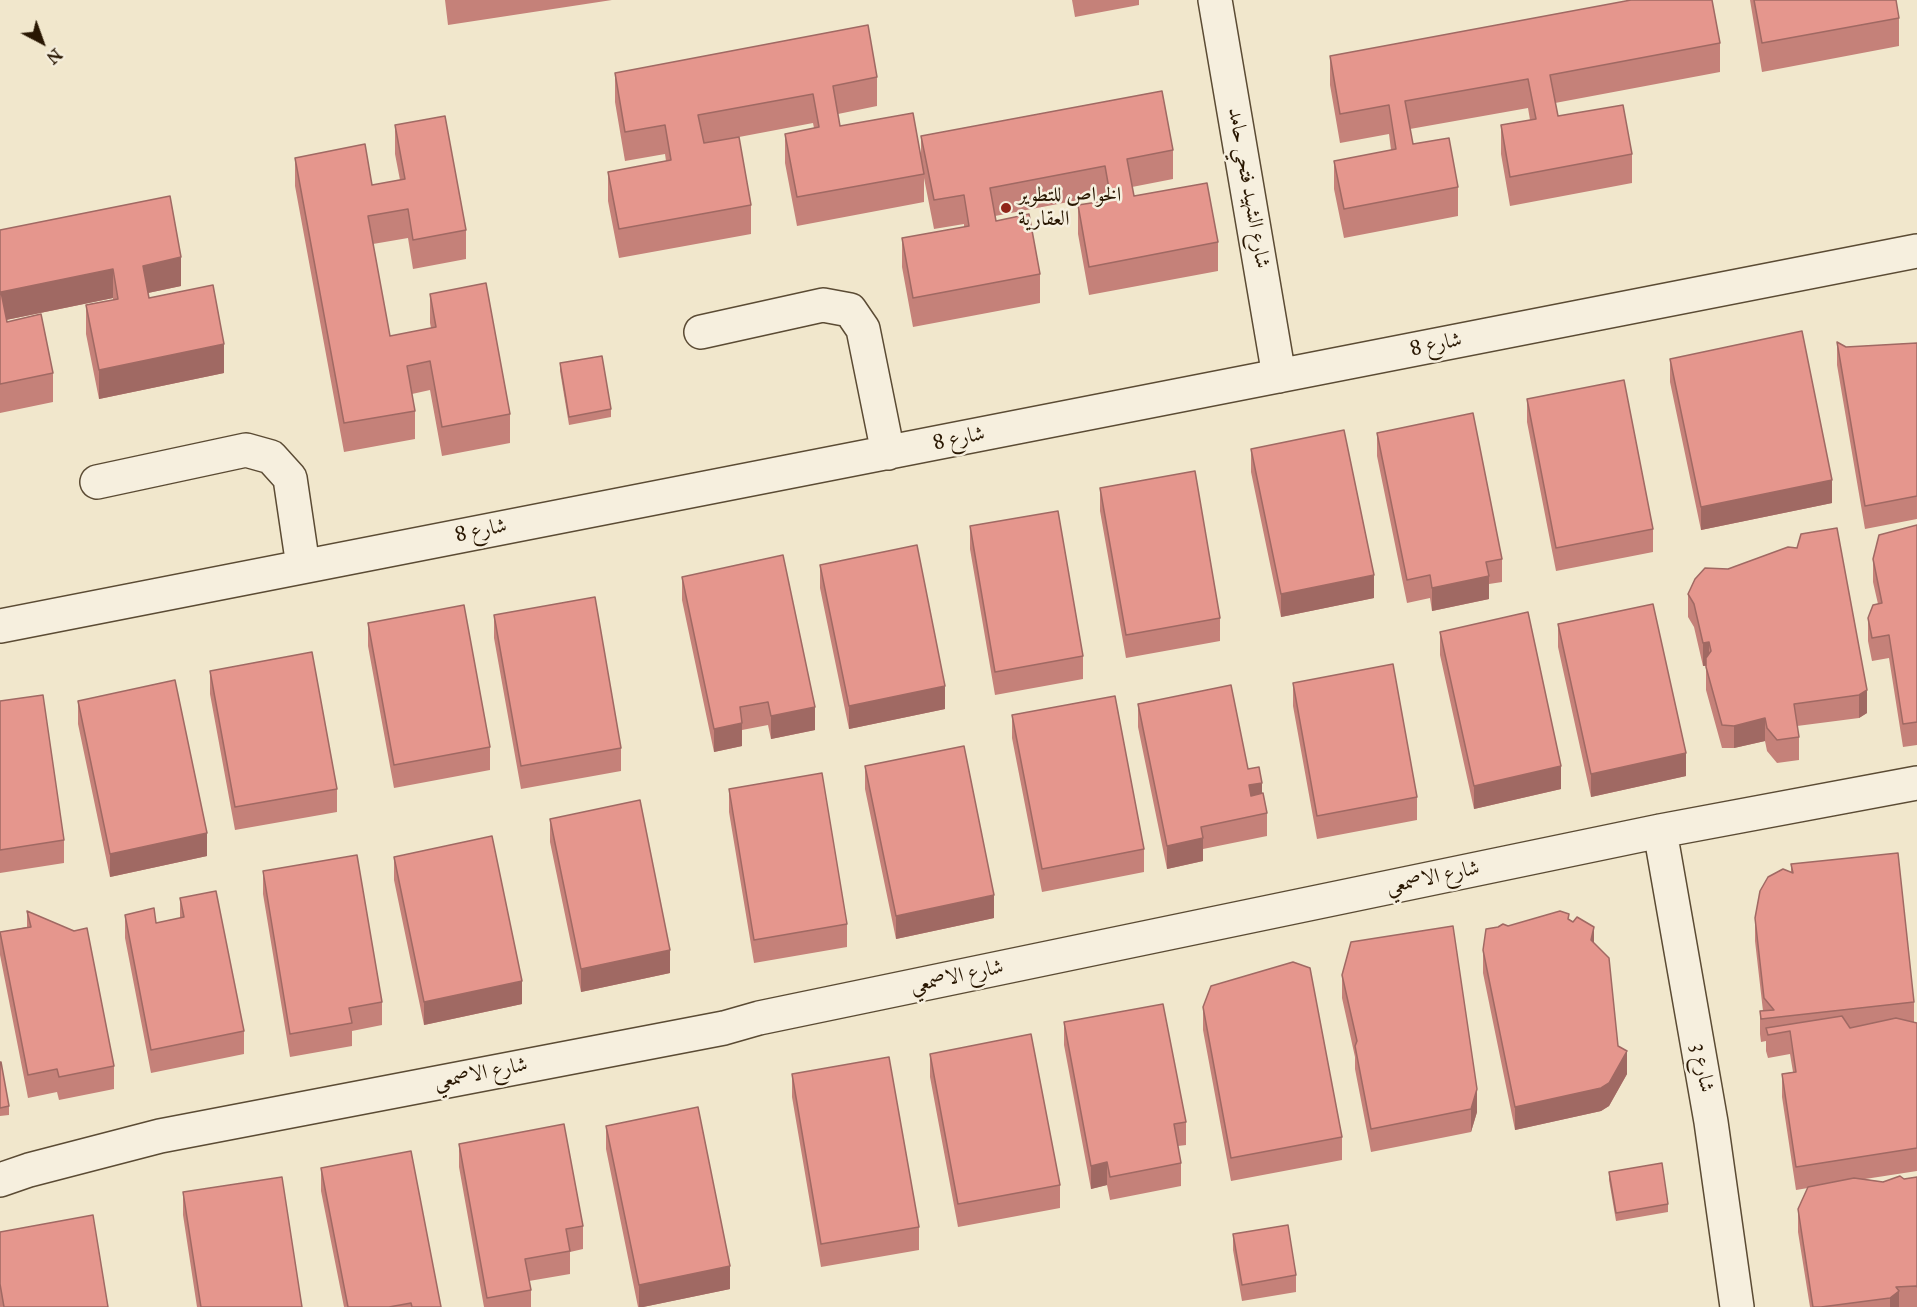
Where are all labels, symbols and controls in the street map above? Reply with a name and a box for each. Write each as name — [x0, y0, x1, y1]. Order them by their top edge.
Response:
north arrow — [12, 12, 72, 72]
text: N — [43, 44, 65, 68]
street label: شارع الشهيد فتحي حامد — [1221, 106, 1275, 270]
place label: الخواص للتطوير العقارية — [1018, 183, 1121, 233]
marker: الخواص للتطوير العقارية — [999, 201, 1013, 215]
street label: شارع 8 — [1408, 328, 1464, 362]
street label: شارع 8 — [931, 422, 987, 456]
street label: شارع 8 — [453, 514, 509, 548]
street label: شارع الاصمعي — [1384, 856, 1482, 900]
street label: شارع الاصمعي — [908, 955, 1006, 999]
street label: شارع 3 — [1685, 1041, 1719, 1095]
street label: شارع الاصمعي — [432, 1053, 530, 1095]

